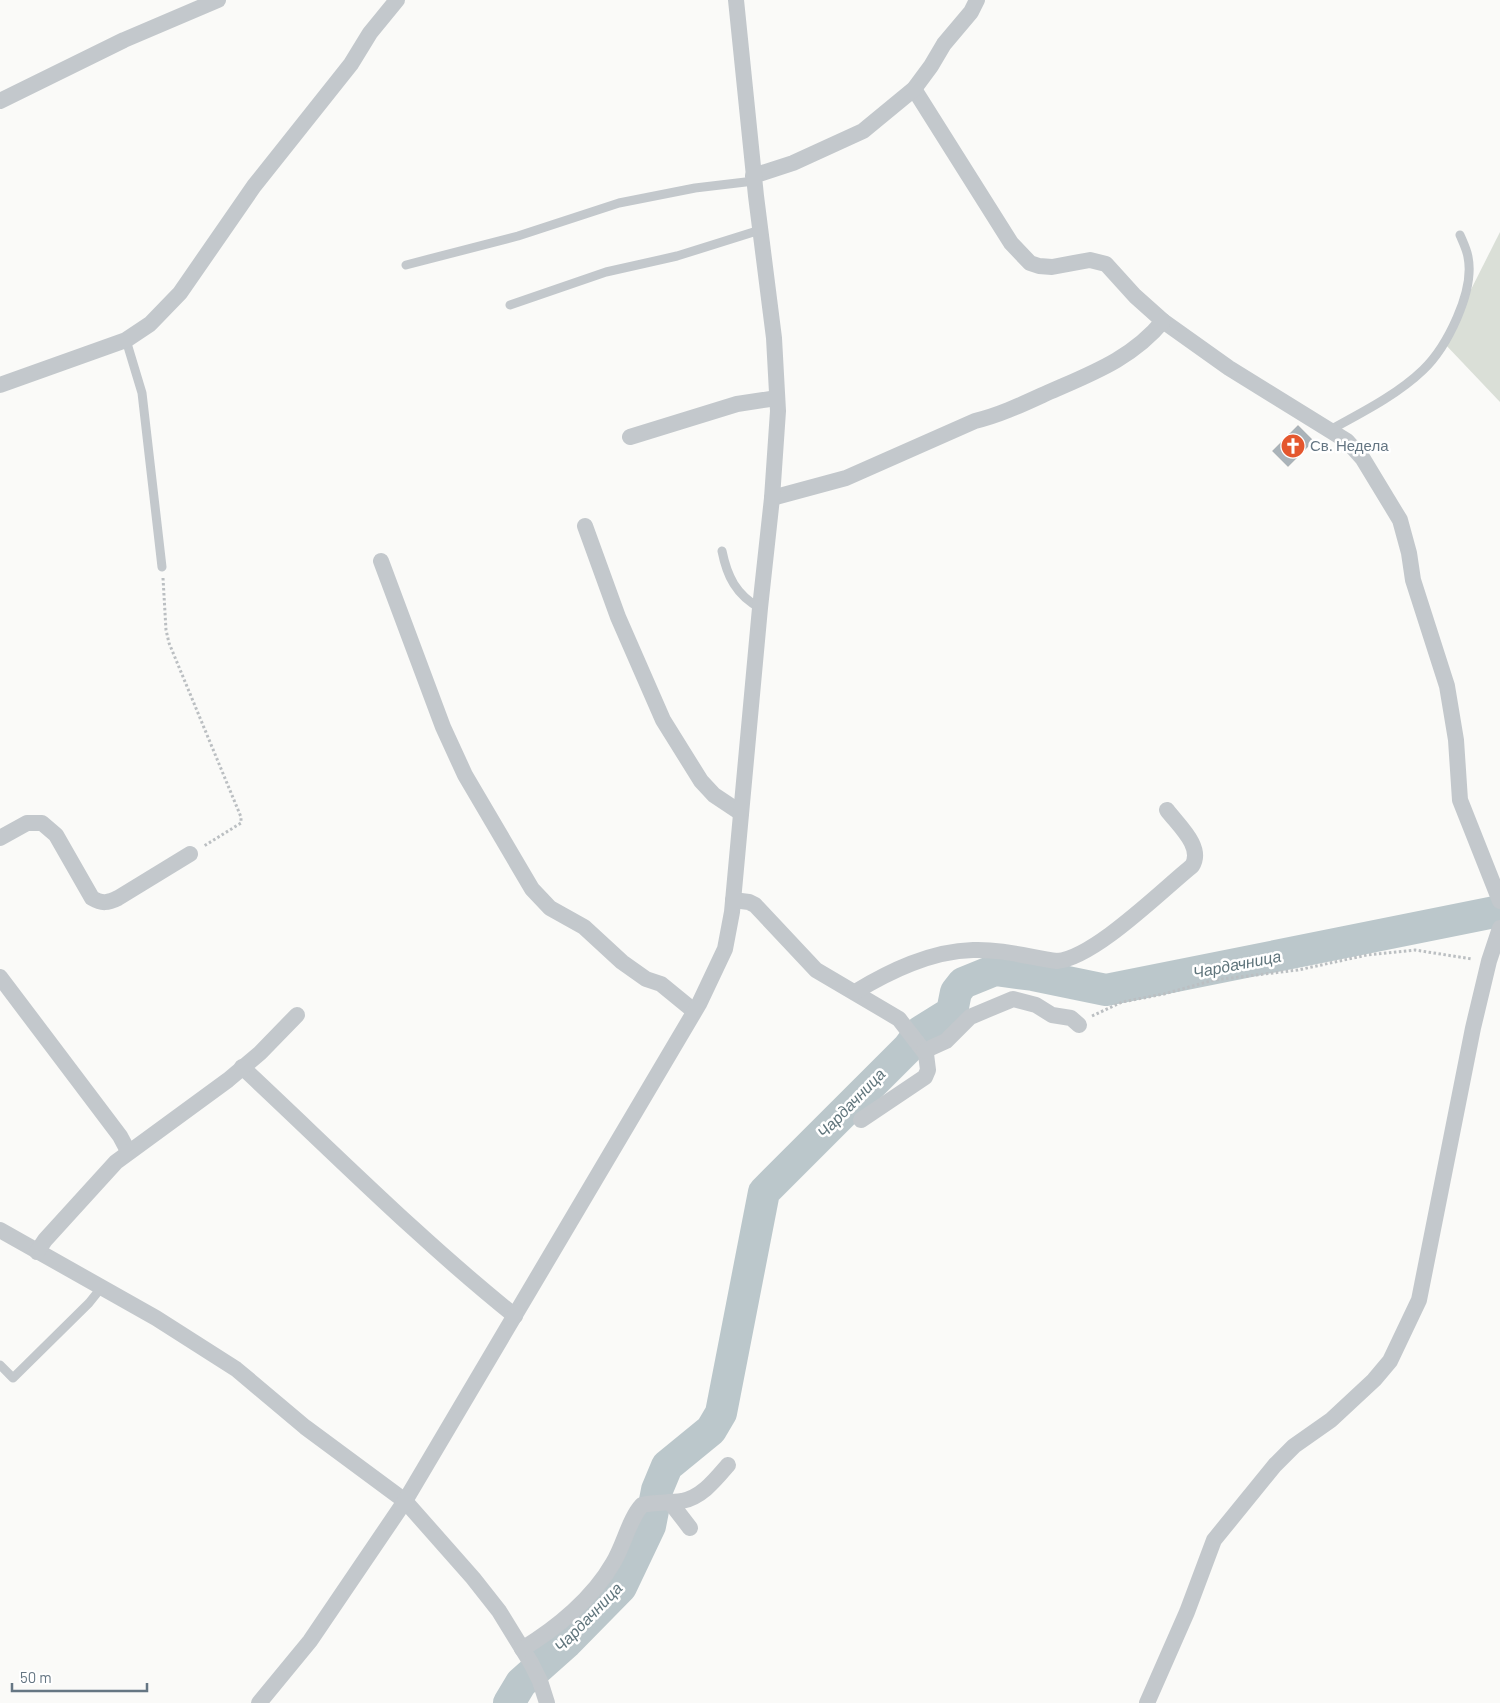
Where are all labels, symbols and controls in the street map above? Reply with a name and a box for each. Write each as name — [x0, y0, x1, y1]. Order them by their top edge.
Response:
church icon: Св. Недела — [1280, 433, 1306, 459]
place label: Св. Недела — [1310, 436, 1389, 454]
water label: Чардачница — [1191, 946, 1283, 981]
water label: Чардачница — [813, 1064, 889, 1141]
water label: Чардачница — [550, 1578, 626, 1655]
scale bar — [12, 1660, 148, 1692]
text: 50 m — [20, 1668, 52, 1686]

